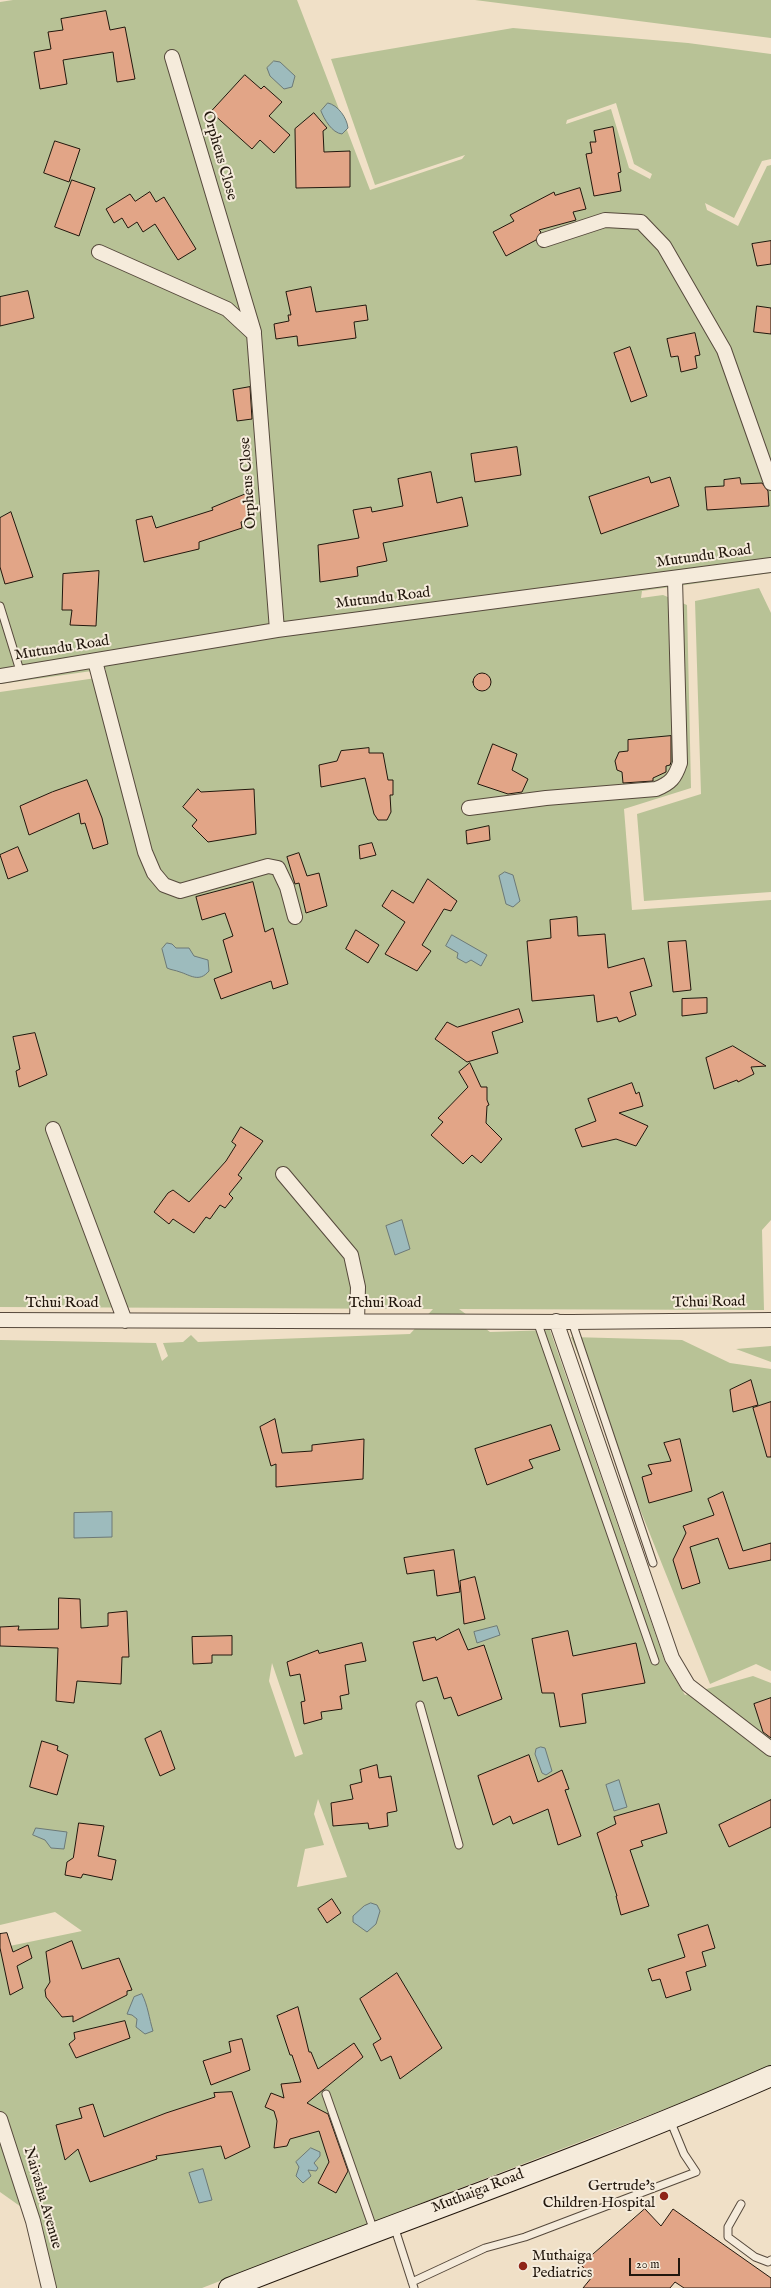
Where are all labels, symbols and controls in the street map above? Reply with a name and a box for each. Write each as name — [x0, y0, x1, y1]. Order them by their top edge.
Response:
street label: Orpheus Close — [198, 109, 240, 203]
street label: Orpheus Close — [237, 436, 261, 530]
street label: Mutundu Road — [655, 541, 753, 573]
street label: Mutundu Road — [334, 584, 432, 614]
street label: Mutundu Road — [13, 633, 111, 665]
street label: Tchui Road — [672, 1293, 746, 1313]
street label: Tchui Road — [26, 1295, 98, 1313]
street label: Tchui Road — [349, 1295, 421, 1313]
street label: Naivasha Avenue — [19, 2145, 65, 2251]
street label: Muthaiga Road — [429, 2166, 527, 2218]
place label: Gertrude's Children Hospital — [543, 2178, 655, 2213]
marker: Gertrude's Children Hospital — [658, 2190, 670, 2202]
place label: Muthaiga Pediatrics — [532, 2248, 592, 2283]
scale bar — [631, 2250, 682, 2276]
text: 20 m — [636, 2257, 659, 2272]
marker: Muthaiga Pediatrics — [517, 2260, 529, 2272]

